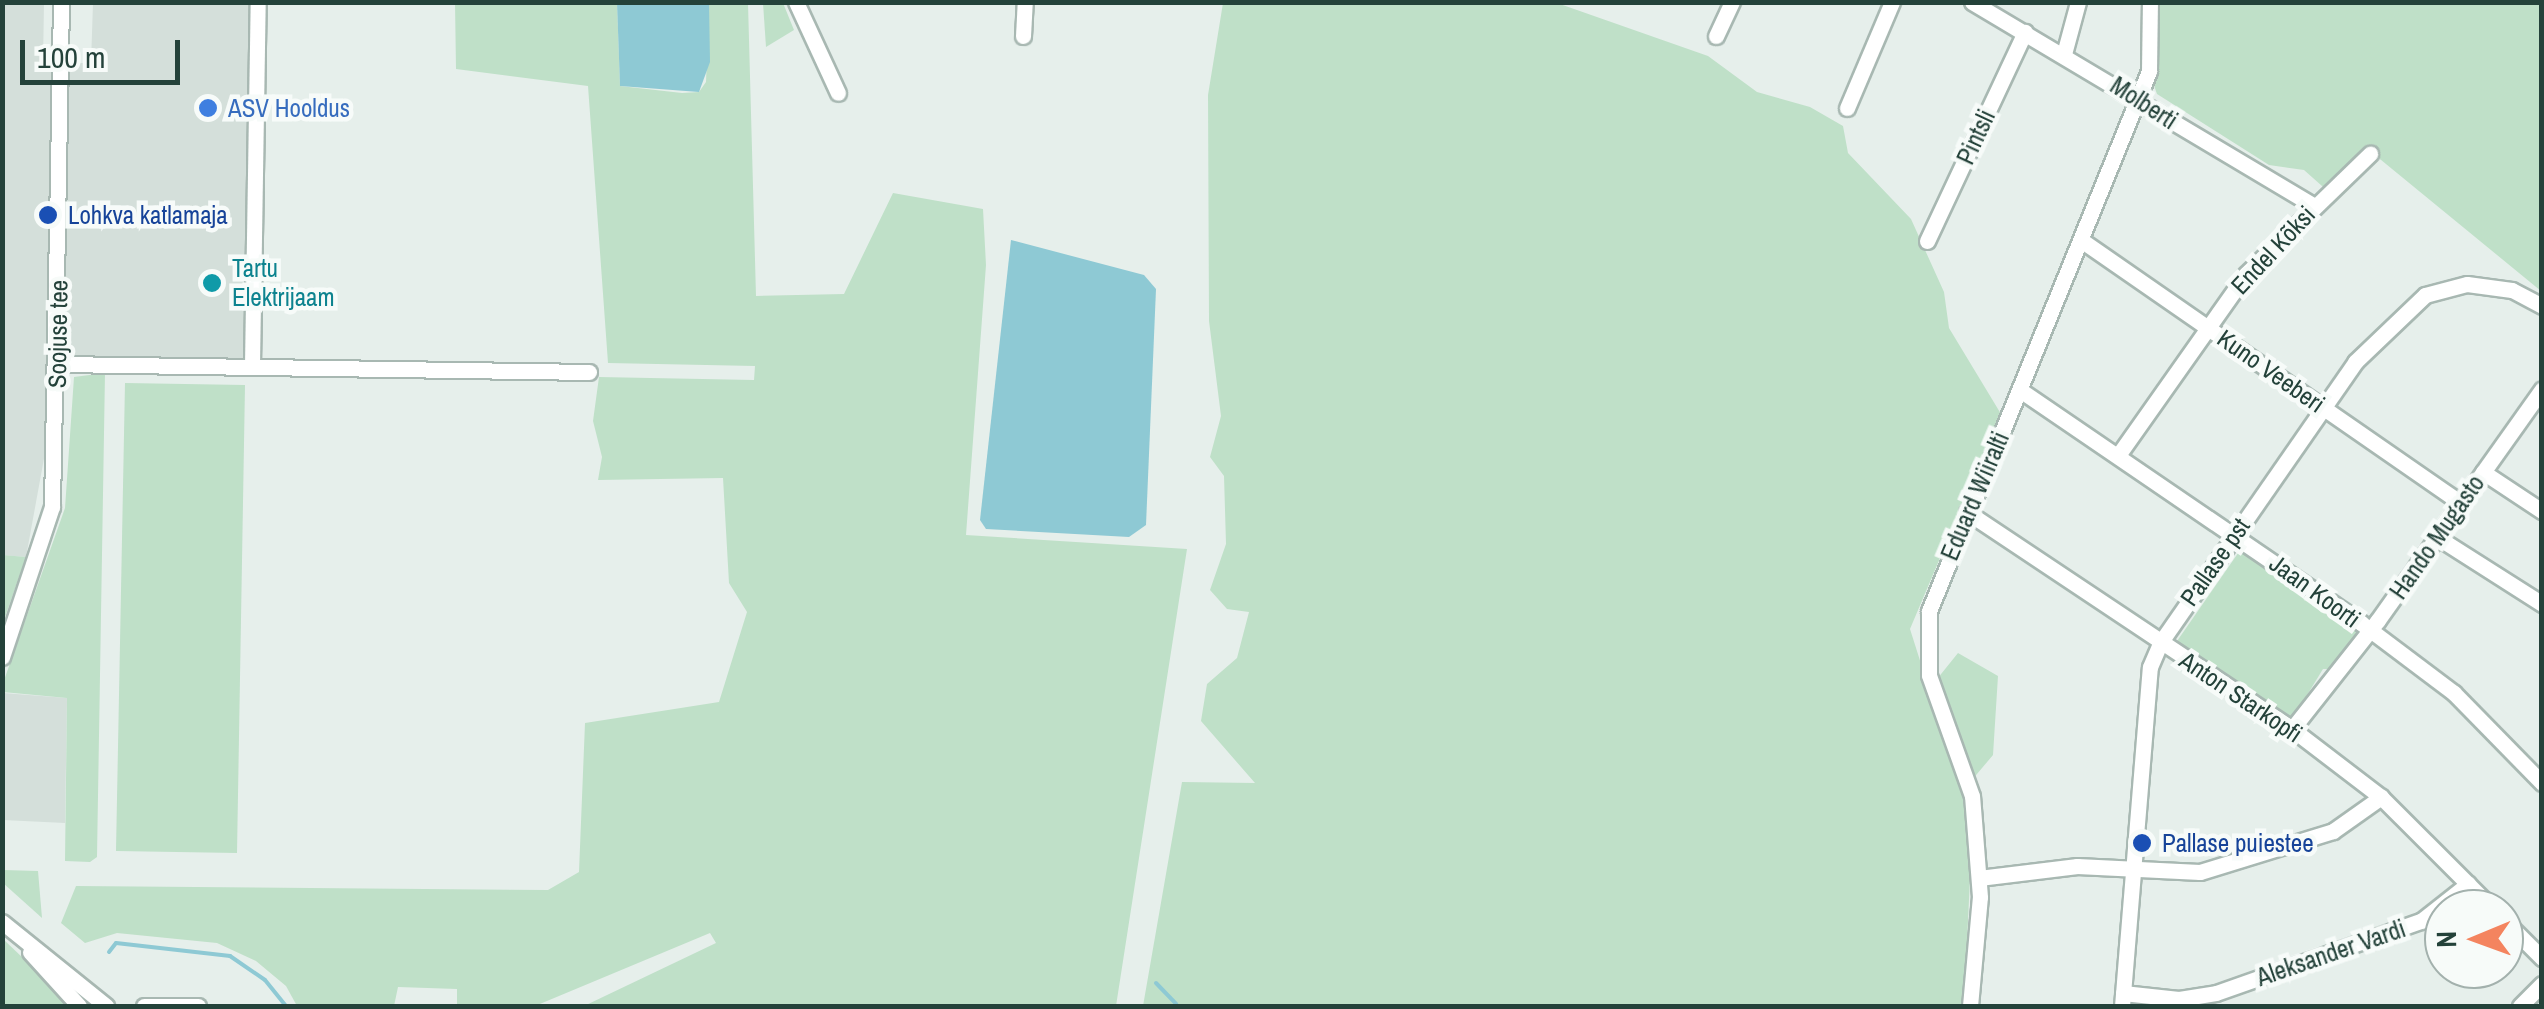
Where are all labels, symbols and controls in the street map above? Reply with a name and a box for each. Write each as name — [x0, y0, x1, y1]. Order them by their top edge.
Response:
scale bar — [25, 20, 185, 82]
text: 100 m — [37, 37, 105, 77]
street label: Molberti — [2105, 70, 2183, 136]
place label: ASV Hooldus — [228, 93, 350, 123]
marker: ASV Hooldus — [197, 97, 219, 119]
street label: Pintsli — [1950, 105, 2002, 169]
place label: Lohkva katlamaja — [68, 200, 228, 230]
street label: Endel Kõksi — [2225, 200, 2321, 300]
marker: Lohkva katlamaja — [37, 204, 59, 226]
place label: Tartu Elektrijaam — [232, 254, 335, 313]
marker: Tartu Elektrijaam — [201, 272, 223, 294]
street label: Soojuse tee — [42, 280, 74, 388]
street label: Kuno Veeberi — [2212, 323, 2330, 419]
street label: Eduard Wiiralti — [1934, 427, 2016, 565]
street label: Hando Mugasto — [2383, 469, 2491, 605]
street label: Pallase pst — [2174, 512, 2256, 612]
street label: Jaan Koorti — [2264, 548, 2366, 634]
street label: Anton Starkopfi — [2174, 645, 2308, 749]
place label: Pallase puiestee — [2162, 828, 2314, 858]
marker: Pallase puiestee — [2131, 832, 2153, 854]
north arrow — [2424, 889, 2524, 989]
street label: Aleksander Vardi — [2252, 913, 2410, 993]
text: N — [2427, 931, 2465, 948]

